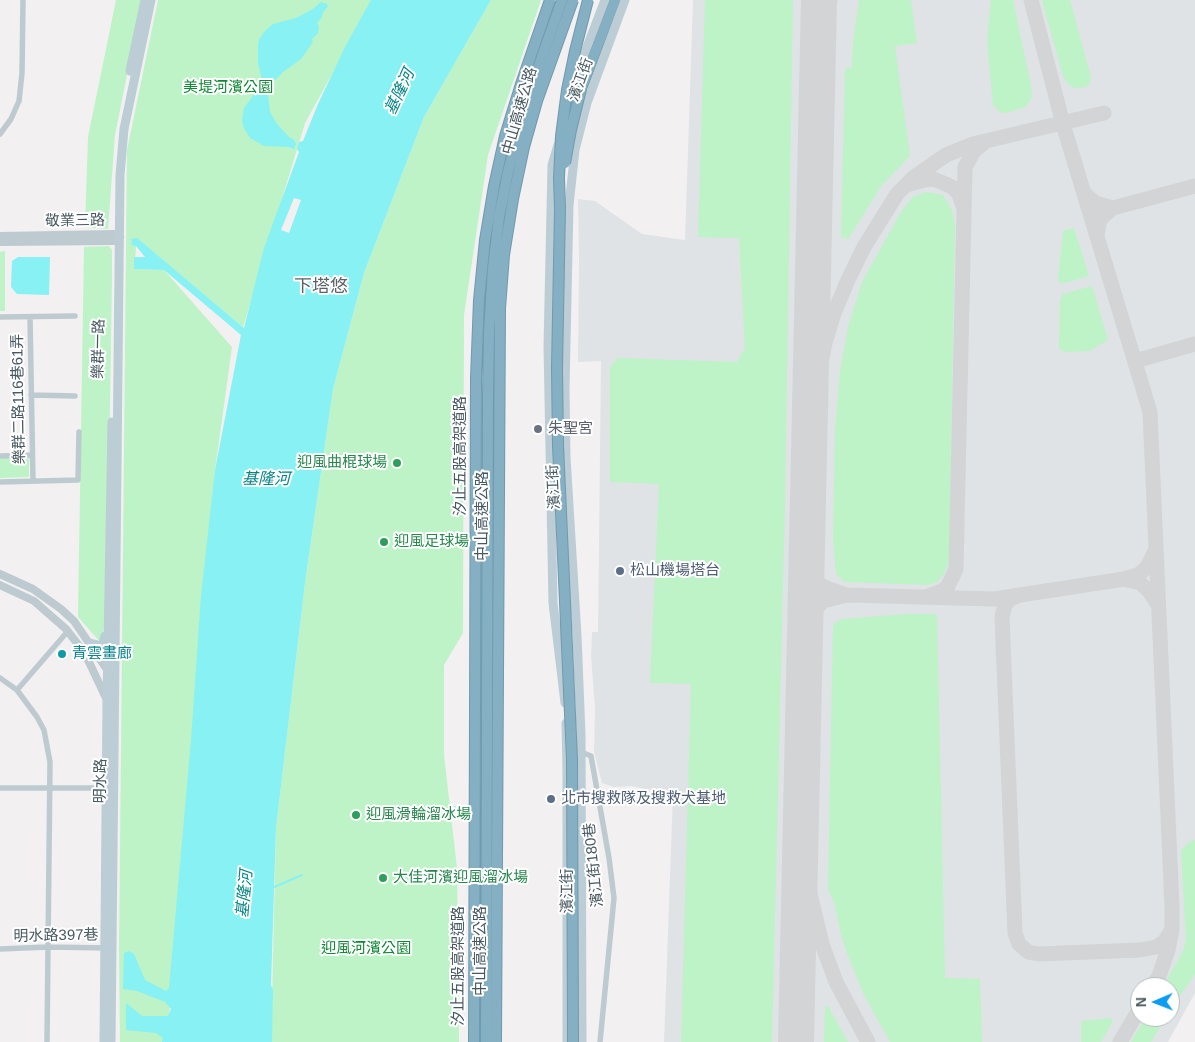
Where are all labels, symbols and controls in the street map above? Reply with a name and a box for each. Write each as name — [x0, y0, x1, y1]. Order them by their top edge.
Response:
street label: 濱江街 — [565, 56, 597, 104]
street label: 中山高速公路 — [499, 65, 541, 157]
water label: 基隆河 — [381, 66, 419, 118]
park label: 美堤河濱公園 — [183, 79, 273, 97]
street label: 敬業三路 — [45, 211, 105, 231]
district label: 下塔悠 — [294, 276, 348, 298]
street label: 樂群一路 — [89, 319, 109, 379]
street label: 樂群二路116巷61弄 — [9, 334, 29, 464]
street label: 汐止五股高架道路 — [452, 396, 470, 516]
place label: 朱聖宮 — [548, 420, 593, 438]
marker: 朱聖宮 — [532, 423, 544, 435]
place label: 迎風曲棍球場 — [297, 454, 387, 472]
marker: 迎風曲棍球場 — [391, 457, 403, 469]
street label: 濱江街 — [544, 464, 564, 510]
water label: 基隆河 — [242, 470, 290, 490]
street label: 中山高速公路 — [474, 471, 492, 561]
place label: 迎風足球場 — [394, 533, 469, 551]
marker: 迎風足球場 — [378, 536, 390, 548]
place label: 松山機場塔台 — [630, 562, 720, 580]
marker: 松山機場塔台 — [614, 565, 626, 577]
place label: 青雲畫廊 — [72, 645, 132, 663]
marker: 青雲畫廊 — [56, 648, 68, 660]
street label: 明水路 — [92, 758, 110, 804]
place label: 北市搜救隊及搜救犬基地 — [561, 790, 726, 808]
marker: 北市搜救隊及搜救犬基地 — [545, 793, 557, 805]
place label: 迎風滑輪溜冰場 — [366, 806, 471, 824]
marker: 迎風滑輪溜冰場 — [350, 809, 362, 821]
street label: 濱江街180巷 — [581, 822, 607, 908]
water label: 基隆河 — [233, 869, 257, 919]
place label: 大佳河濱迎風溜冰場 — [393, 869, 528, 887]
street label: 濱江街 — [559, 869, 577, 913]
marker: 大佳河濱迎風溜冰場 — [377, 872, 389, 884]
street label: 汐止五股高架道路 — [450, 906, 468, 1026]
street label: 中山高速公路 — [472, 906, 490, 996]
street label: 明水路397巷 — [13, 926, 99, 946]
park label: 迎風河濱公園 — [321, 940, 411, 958]
north arrow — [1130, 977, 1180, 1027]
text: N — [1133, 997, 1149, 1007]

